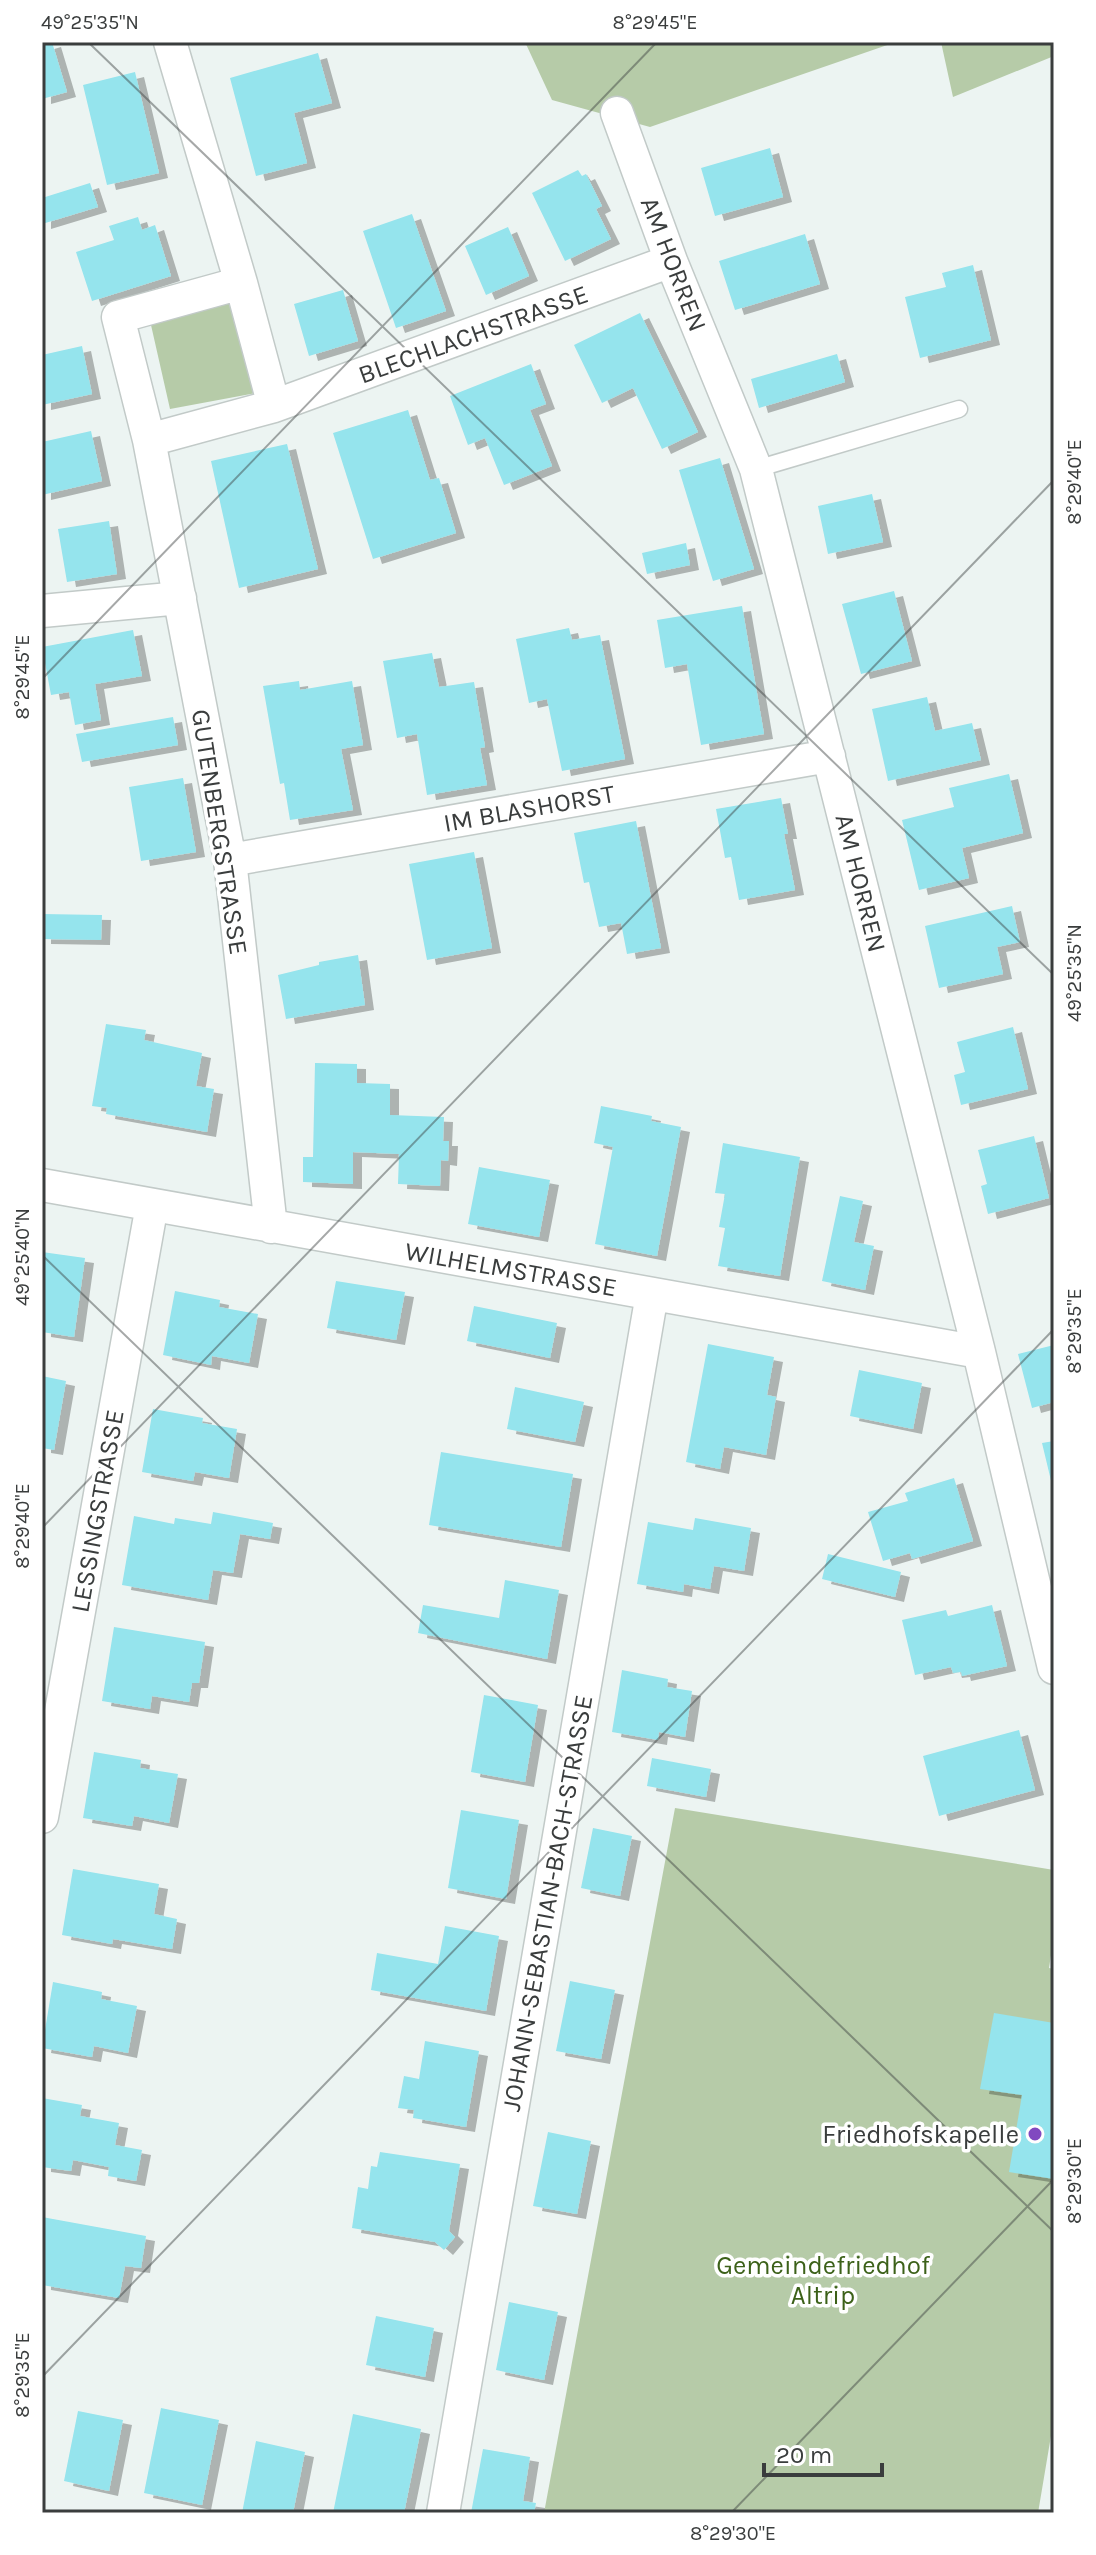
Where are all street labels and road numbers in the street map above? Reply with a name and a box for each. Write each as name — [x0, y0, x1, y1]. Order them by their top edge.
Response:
street label: AM HORREN — [634, 193, 713, 336]
street label: BLECHLACHSTRASSE — [354, 278, 592, 390]
street label: GUTENBERGSTRASSE — [185, 707, 254, 957]
street label: IM BLASHORST — [441, 778, 617, 839]
street label: AM HORREN — [828, 811, 893, 956]
street label: WILHELMSTRASSE — [403, 1236, 619, 1303]
street label: LESSINGSTRASSE — [64, 1407, 131, 1615]
street label: JOHANN-SEBASTIAN-BACH-STRASSE — [496, 1692, 599, 2114]

